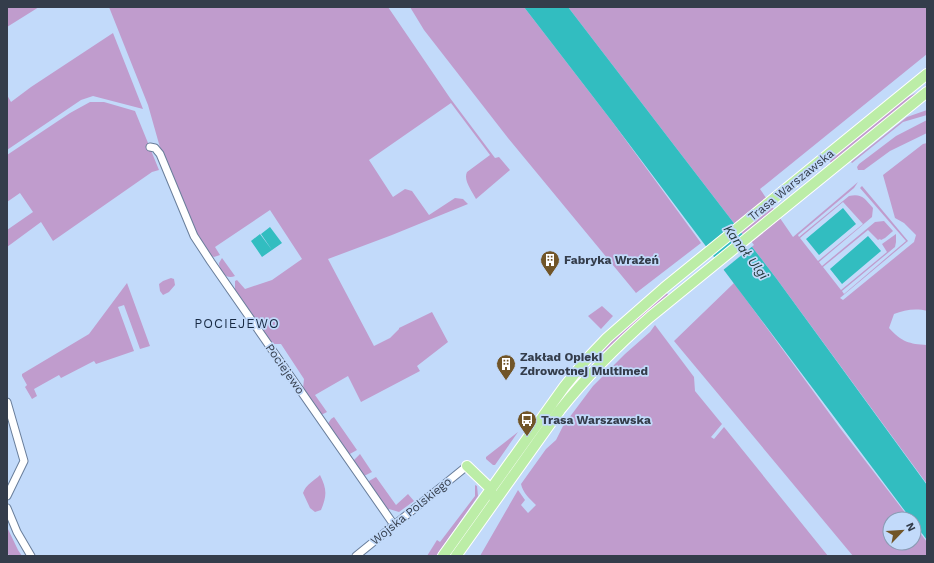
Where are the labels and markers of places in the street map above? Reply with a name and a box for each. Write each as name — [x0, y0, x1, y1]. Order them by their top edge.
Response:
building icon: Fabryka Wrażeń — [539, 249, 561, 277]
place label: Fabryka Wrażeń — [564, 253, 659, 267]
place label: Zakład Opieki Zdrowotnej Multimed — [520, 350, 648, 378]
building icon: Zakład Opieki Zdrowotnej Multimed — [495, 353, 517, 381]
bus stop icon: Trasa Warszawska — [516, 409, 538, 437]
place label: Trasa Warszawska — [541, 413, 651, 427]

